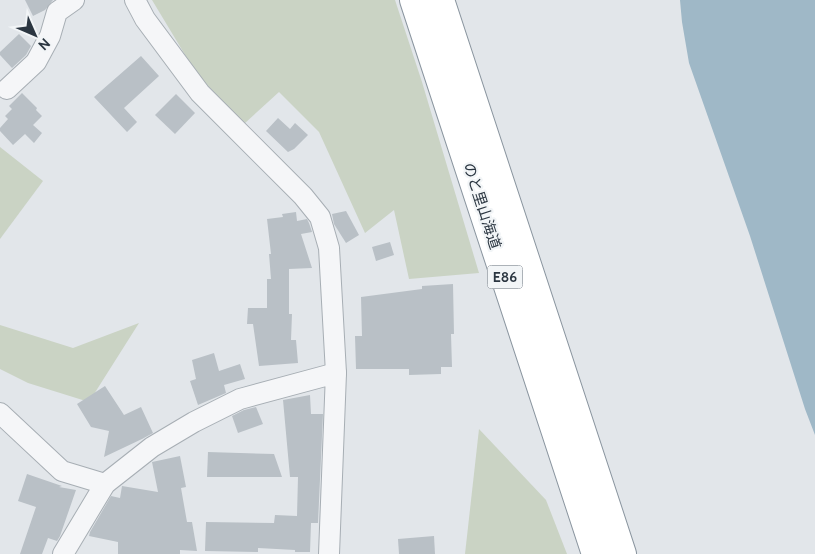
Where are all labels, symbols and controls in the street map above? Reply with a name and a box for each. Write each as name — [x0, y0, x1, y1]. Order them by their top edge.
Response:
north arrow — [10, 10, 60, 60]
text: N — [34, 34, 54, 54]
street label: のと里山海道 — [460, 160, 504, 252]
road number: E86 — [488, 266, 522, 288]

